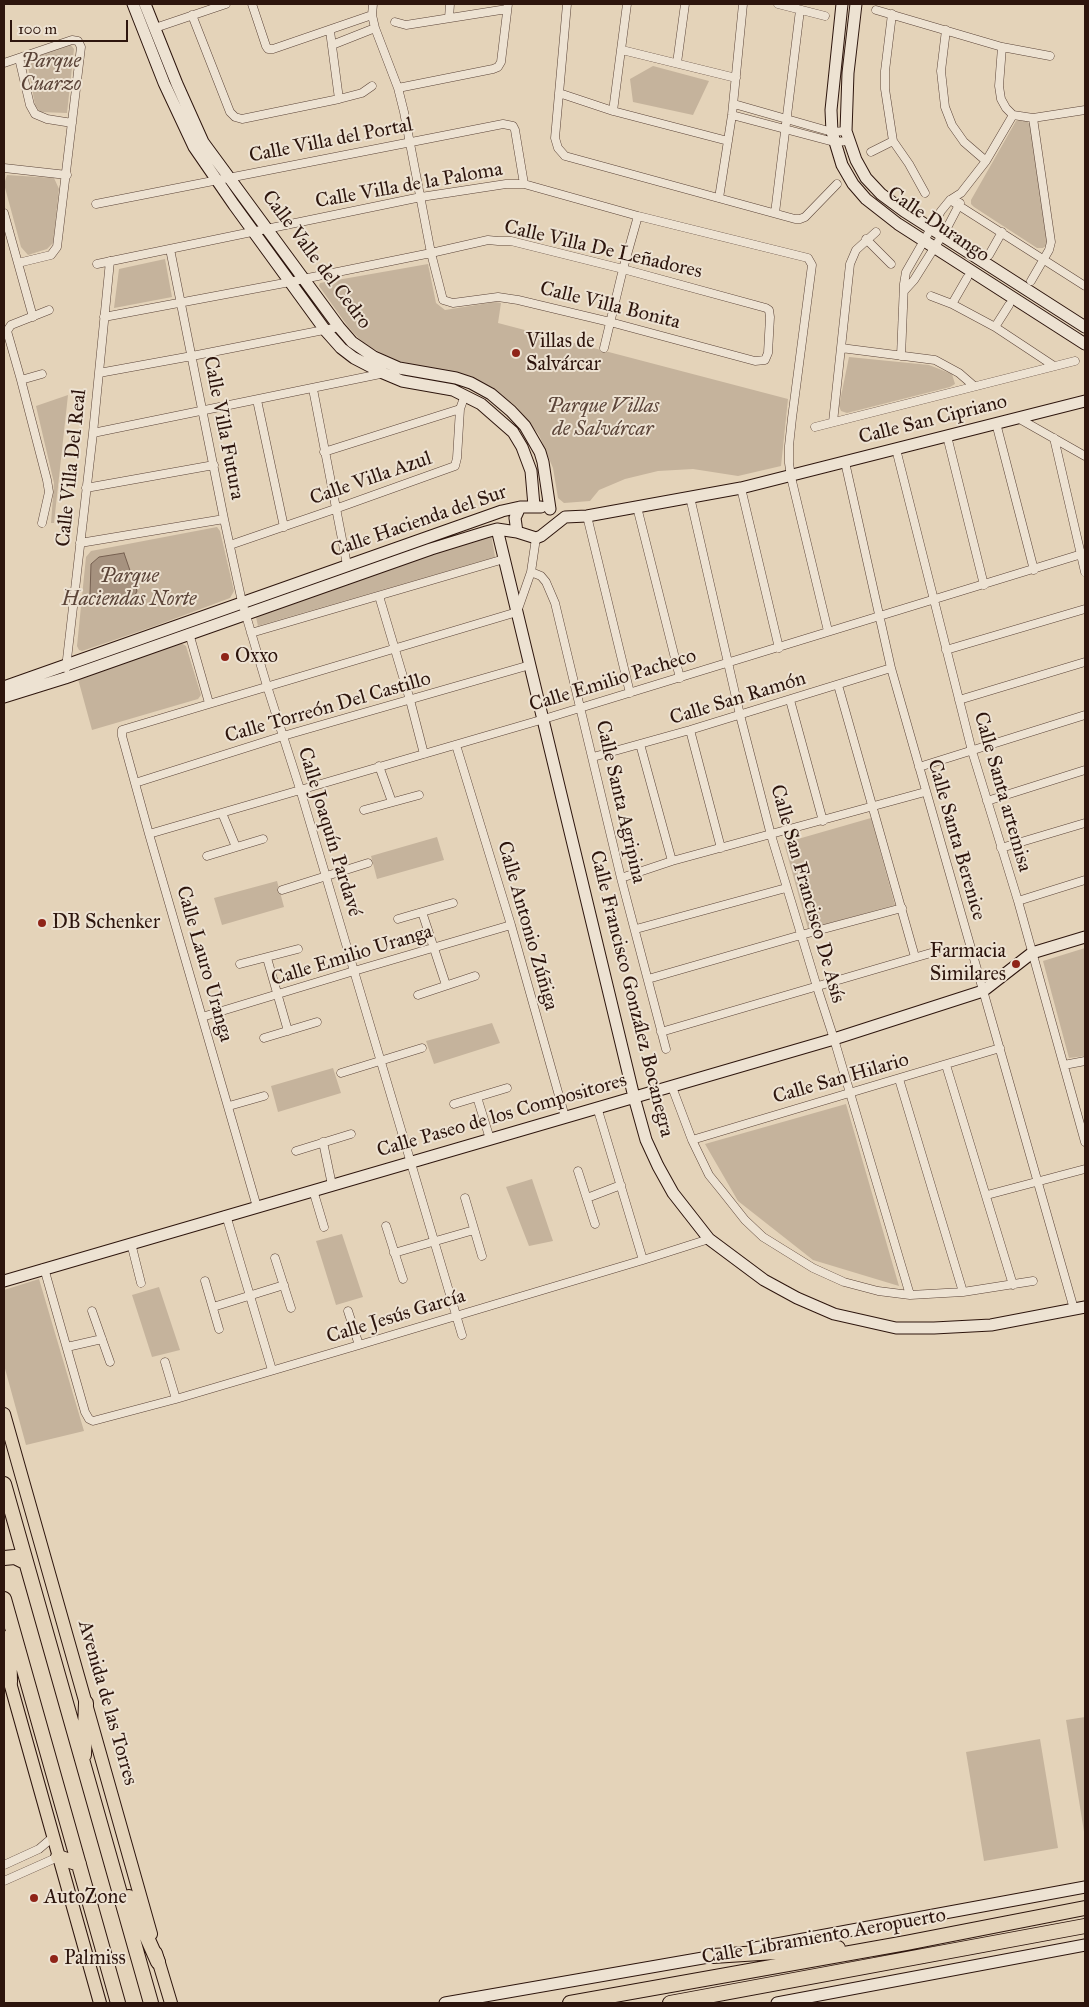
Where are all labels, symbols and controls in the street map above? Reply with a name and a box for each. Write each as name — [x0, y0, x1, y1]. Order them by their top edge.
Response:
scale bar — [12, 10, 130, 42]
text: 100 m — [18, 20, 57, 38]
park label: Parque Cuarzo — [21, 50, 81, 97]
street label: Calle Villa del Portal — [247, 113, 415, 169]
street label: Calle Villa de la Paloma — [314, 158, 504, 214]
street label: Calle Durango — [882, 182, 994, 268]
street label: Calle Valle del Cedro — [256, 186, 376, 334]
street label: Calle Villa De Leñadores — [502, 216, 704, 284]
street label: Calle Villa Bonita — [537, 277, 683, 335]
place label: Villas de Salvárcar — [526, 330, 601, 377]
marker: Villas de Salvárcar — [510, 347, 522, 359]
street label: Calle Villa Futura — [197, 354, 249, 502]
street label: Calle Villa Del Real — [52, 388, 92, 548]
street label: Calle San Cipriano — [856, 390, 1010, 450]
park label: Parque Villas de Salvárcar — [547, 395, 659, 442]
street label: Calle Villa Azul — [307, 447, 435, 511]
street label: Calle Hacienda del Sur — [328, 481, 510, 563]
park label: Parque Haciendas Norte — [62, 565, 196, 612]
street label: Calle Emilio Pacheco — [527, 644, 699, 718]
place label: Oxxo — [235, 645, 278, 669]
marker: Oxxo — [219, 651, 231, 663]
street label: Calle Torreón Del Castillo — [222, 667, 434, 749]
street label: Calle San Ramón — [667, 667, 809, 731]
street label: Calle Santa artemisa — [968, 709, 1036, 875]
street label: Calle Santa Agripina — [590, 718, 650, 886]
street label: Calle Joaquín Pardavé — [292, 745, 366, 919]
street label: Calle Santa Berenice — [922, 757, 990, 923]
street label: Calle San Francisco De Asís — [764, 782, 850, 1006]
street label: Calle Antonio Zúñiga — [491, 839, 563, 1013]
street label: Calle Francisco González Bocanegra — [584, 848, 678, 1140]
street label: Calle Lauro Uranga — [170, 883, 238, 1045]
place label: DB Schenker — [52, 911, 160, 935]
marker: DB Schenker — [36, 917, 48, 929]
street label: Calle Emilio Uranga — [268, 920, 436, 992]
place label: Farmacia Similares — [930, 940, 1006, 987]
marker: Farmacia Similares — [1010, 958, 1022, 970]
street label: Calle San Hilario — [770, 1048, 912, 1110]
street label: Calle Paseo de los Compositores — [374, 1069, 630, 1163]
street label: Calle Jesús García — [324, 1284, 468, 1350]
street label: Avenida de las Torres — [72, 1618, 142, 1788]
place label: AutoZone — [44, 1886, 127, 1910]
marker: AutoZone — [28, 1892, 40, 1904]
street label: Calle Libramiento Aeropuerto — [700, 1904, 948, 1970]
place label: Palmiss — [64, 1947, 126, 1971]
marker: Palmiss — [48, 1953, 60, 1965]

